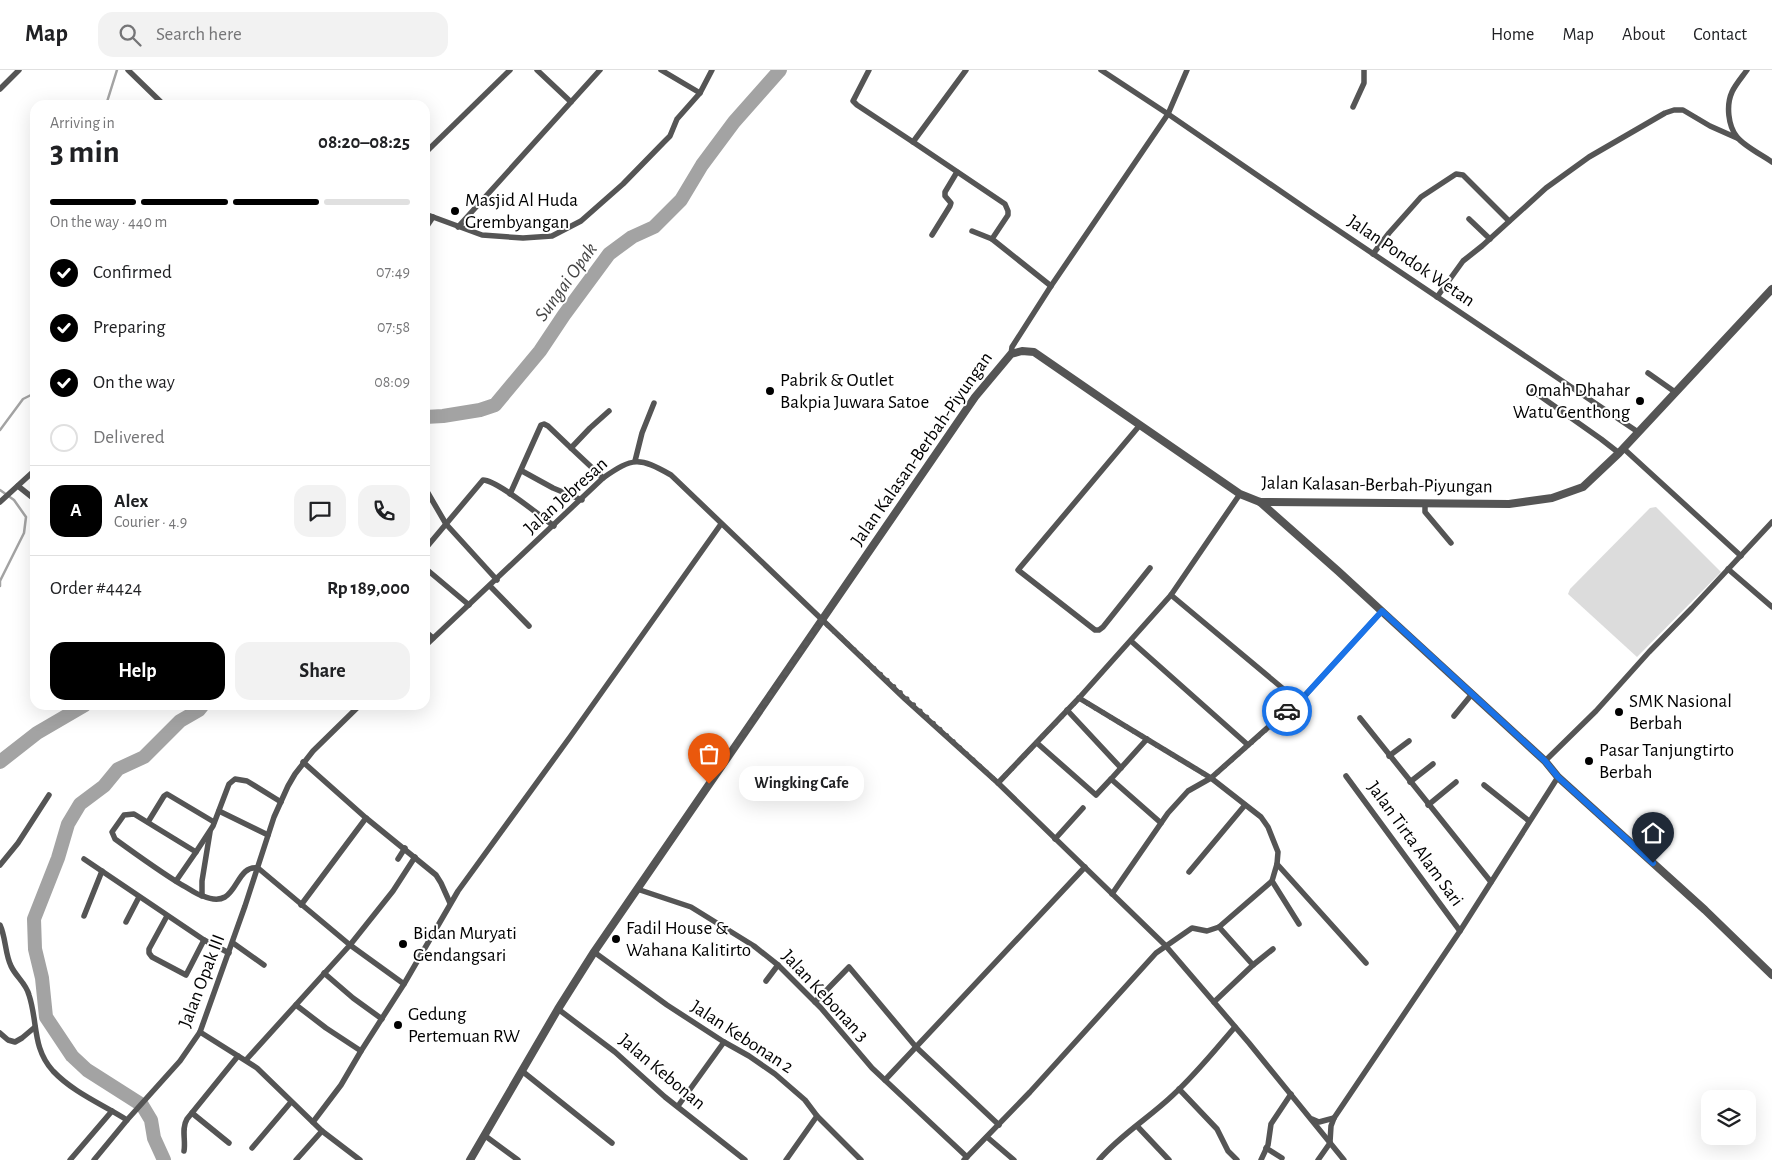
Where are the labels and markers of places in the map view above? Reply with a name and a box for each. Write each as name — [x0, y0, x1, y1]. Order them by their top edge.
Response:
place label: Masjid Al Huda Grembyangan — [465, 191, 578, 232]
marker: Masjid Al Huda Grembyangan — [449, 205, 461, 217]
place label: Pabrik & Outlet Bakpia Juwara Satoe — [780, 371, 929, 412]
place label: Omah Dhahar Watu Genthong — [1513, 381, 1631, 422]
marker: Pabrik & Outlet Bakpia Juwara Satoe — [764, 385, 776, 397]
marker: Omah Dhahar Watu Genthong — [1634, 395, 1646, 407]
place label: SMK Nasional Berbah — [1629, 692, 1732, 733]
marker: SMK Nasional Berbah — [1613, 706, 1625, 718]
pin — [688, 733, 730, 784]
place label: Pasar Tanjungtirto Berbah — [1599, 741, 1734, 782]
marker: Pasar Tanjungtirto Berbah — [1583, 755, 1595, 767]
callout: Wingking Cafe — [739, 766, 864, 802]
pin — [1632, 812, 1674, 863]
place label: Fadil House & Wahana Kalitirto — [626, 919, 751, 960]
place label: Bidan Muryati Gendangsari — [413, 924, 517, 965]
marker: Fadil House & Wahana Kalitirto — [610, 933, 622, 945]
marker: Bidan Muryati Gendangsari — [397, 938, 409, 950]
place label: Gedung Pertemuan RW — [408, 1005, 520, 1046]
marker: Gedung Pertemuan RW — [392, 1019, 404, 1031]

